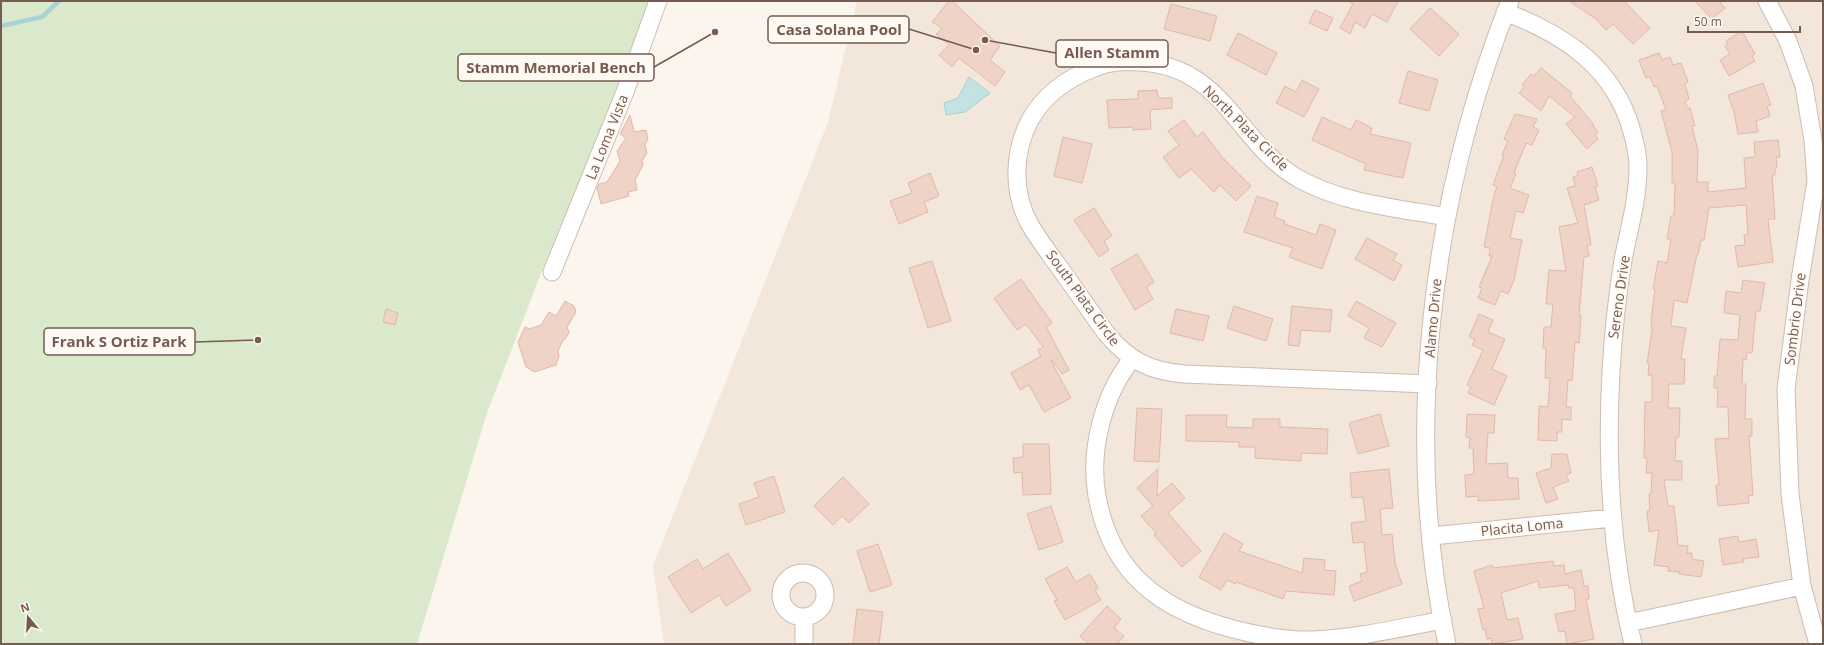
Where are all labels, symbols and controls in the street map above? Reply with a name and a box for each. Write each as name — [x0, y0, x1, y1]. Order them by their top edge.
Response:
scale bar — [1688, 8, 1800, 34]
text: 50 m — [1694, 13, 1722, 30]
callout: Casa Solana Pool — [768, 16, 909, 43]
text: Casa Solana Pool — [776, 19, 902, 39]
callout: Allen Stamm — [1056, 40, 1168, 67]
text: Allen Stamm — [1064, 42, 1160, 62]
callout: Stamm Memorial Bench — [458, 54, 654, 81]
text: Stamm Memorial Bench — [466, 57, 646, 77]
street label: North Plata Circle — [1199, 81, 1294, 175]
street label: La Loma Vista — [581, 91, 632, 182]
street label: South Plata Circle — [1042, 246, 1125, 350]
street label: Sereno Drive — [1603, 254, 1634, 340]
street label: Sombrio Drive — [1779, 271, 1810, 366]
street label: Alamo Drive — [1420, 277, 1445, 358]
callout: Frank S Ortiz Park — [44, 328, 195, 355]
text: Frank S Ortiz Park — [52, 331, 187, 351]
street label: Placita Loma — [1480, 513, 1564, 540]
north arrow — [8, 597, 48, 637]
text: N — [18, 598, 31, 616]

